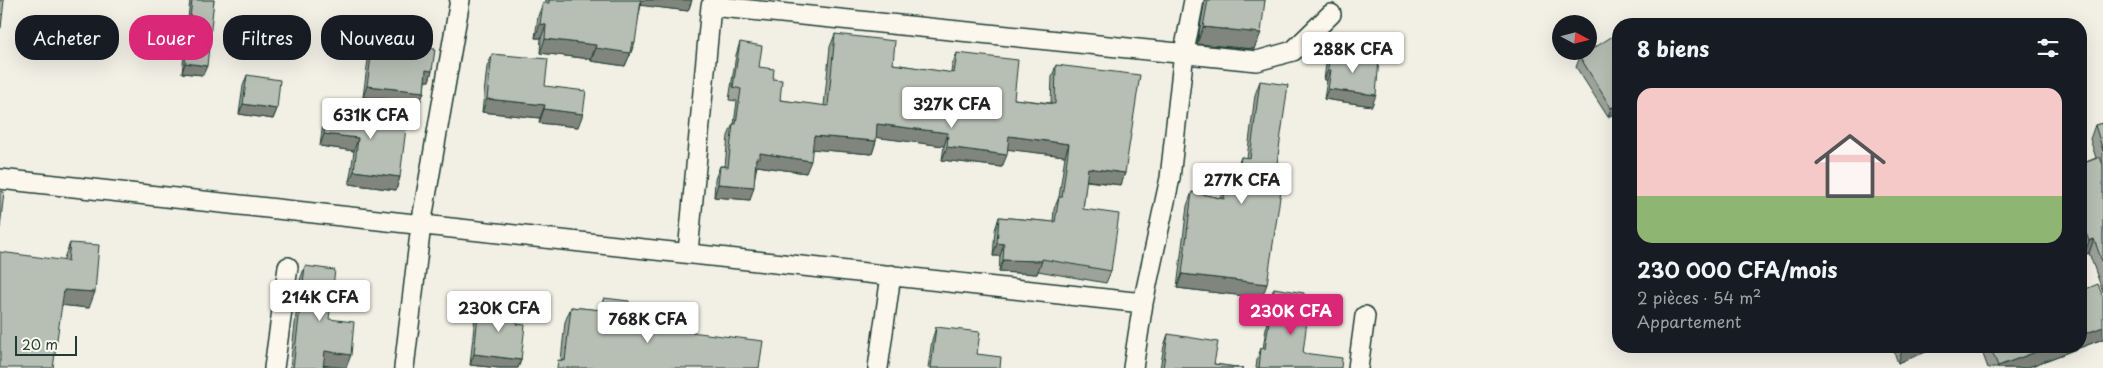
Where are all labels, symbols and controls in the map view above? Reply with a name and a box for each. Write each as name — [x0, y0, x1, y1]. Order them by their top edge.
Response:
chip: Acheter — [15, 15, 119, 60]
chip: Louer — [129, 15, 213, 60]
chip: Filtres — [223, 15, 311, 60]
chip: Nouveau — [321, 15, 433, 60]
north arrow — [1552, 15, 1598, 60]
map controls — [1552, 15, 1597, 60]
pin: 288K CFA — [1301, 32, 1405, 74]
text: 8 biens — [1637, 32, 1709, 64]
icon: filters — [2034, 34, 2062, 62]
text: 288K CFA — [1313, 36, 1393, 60]
pin: 327K CFA — [900, 86, 1004, 129]
text: 327K CFA — [913, 91, 991, 115]
pin: 631K CFA — [319, 98, 423, 140]
text: 631K CFA — [333, 102, 409, 126]
icon: home — [1805, 121, 1895, 211]
pin: 277K CFA — [1190, 162, 1294, 205]
text: 277K CFA — [1204, 167, 1280, 191]
text: 230 000 CFA/mois — [1637, 253, 1837, 285]
pin: 214K CFA — [268, 280, 372, 322]
text: 214K CFA — [281, 284, 359, 308]
text: 2 pièces · 54 m² — [1637, 285, 1761, 309]
pin: 230K CFA — [447, 290, 551, 333]
pin: 230K CFA — [1239, 294, 1343, 336]
text: 230K CFA — [458, 295, 540, 319]
text: 230K CFA — [1250, 298, 1332, 322]
pin: 768K CFA — [596, 302, 700, 344]
text: 768K CFA — [609, 306, 687, 330]
text: Appartement — [1637, 309, 1741, 333]
scale bar — [15, 333, 78, 356]
text: 20 m — [22, 334, 58, 355]

